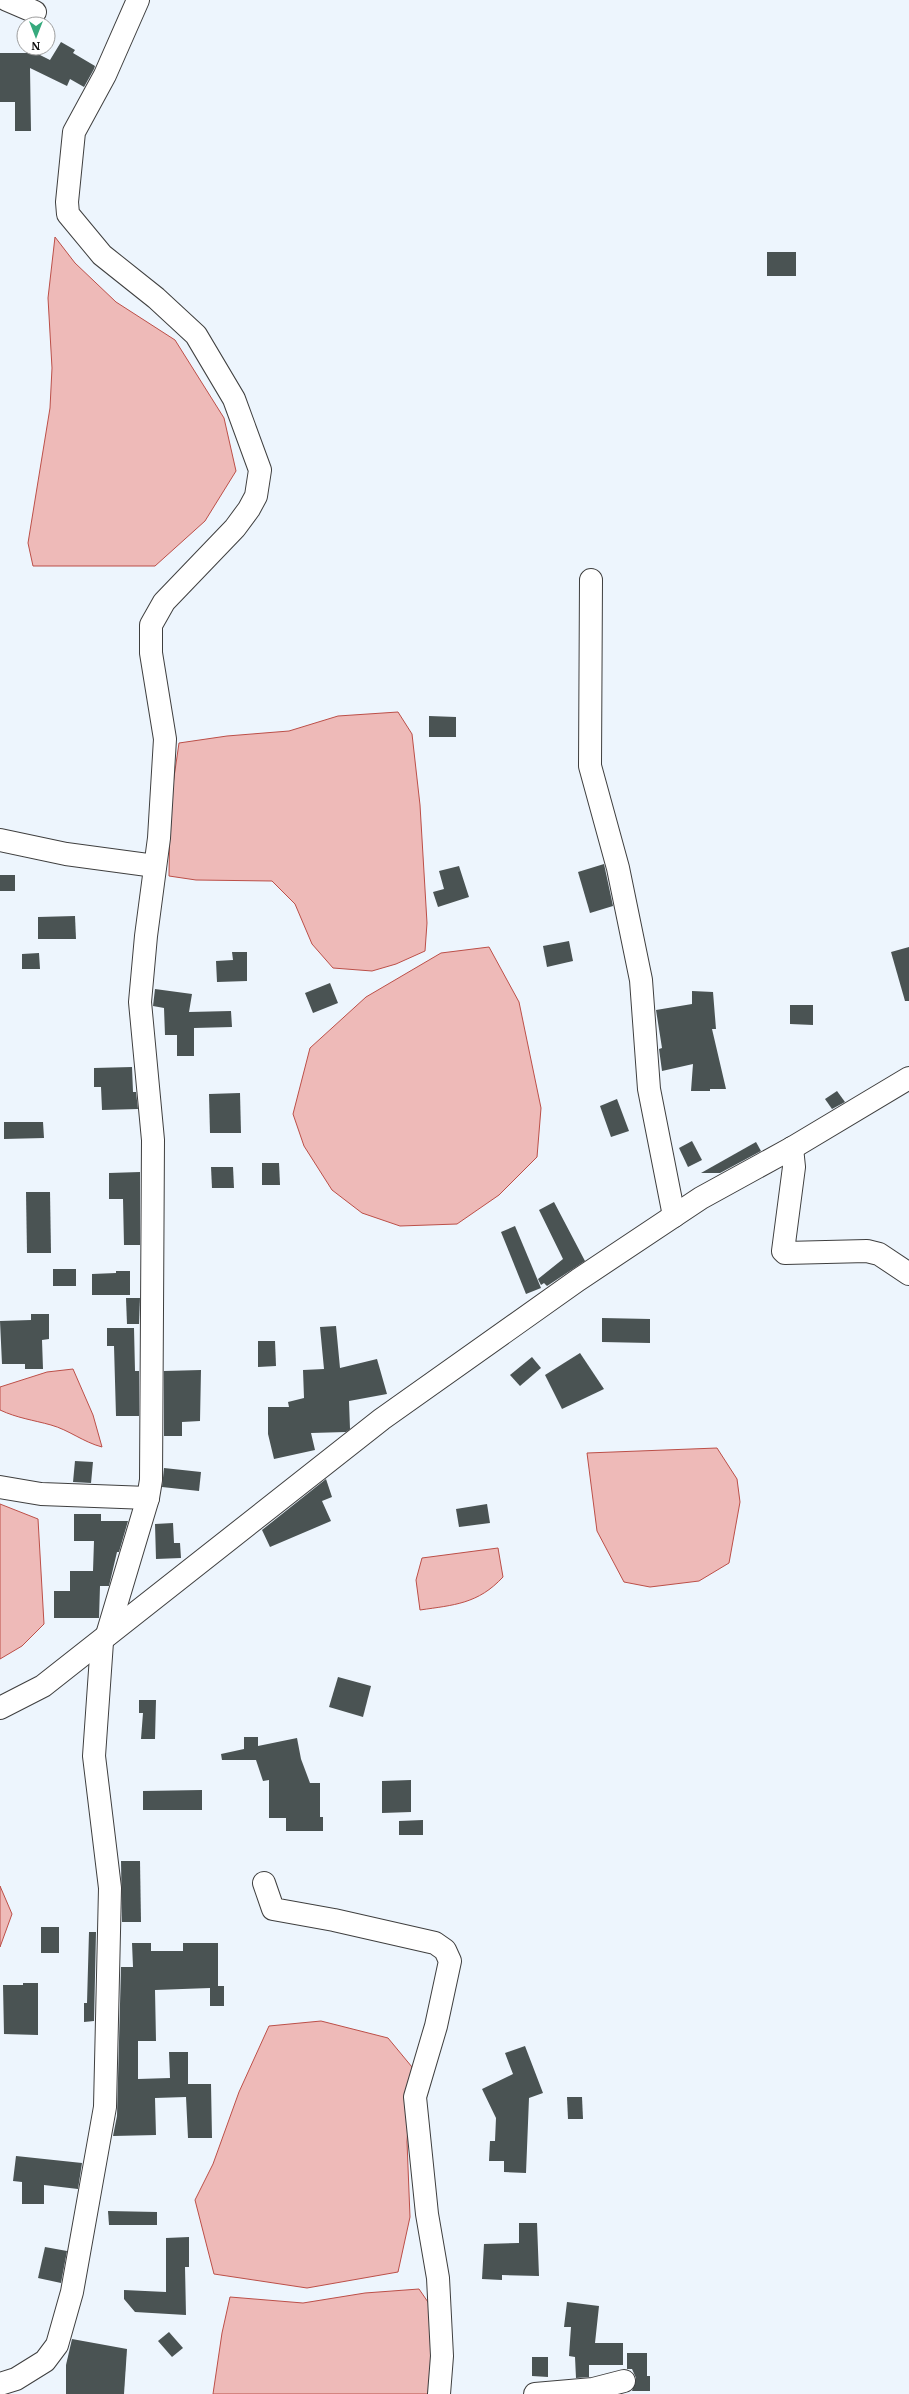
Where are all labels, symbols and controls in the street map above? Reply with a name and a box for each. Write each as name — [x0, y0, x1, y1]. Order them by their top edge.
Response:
north arrow — [16, 16, 56, 56]
text: N — [31, 39, 40, 53]

